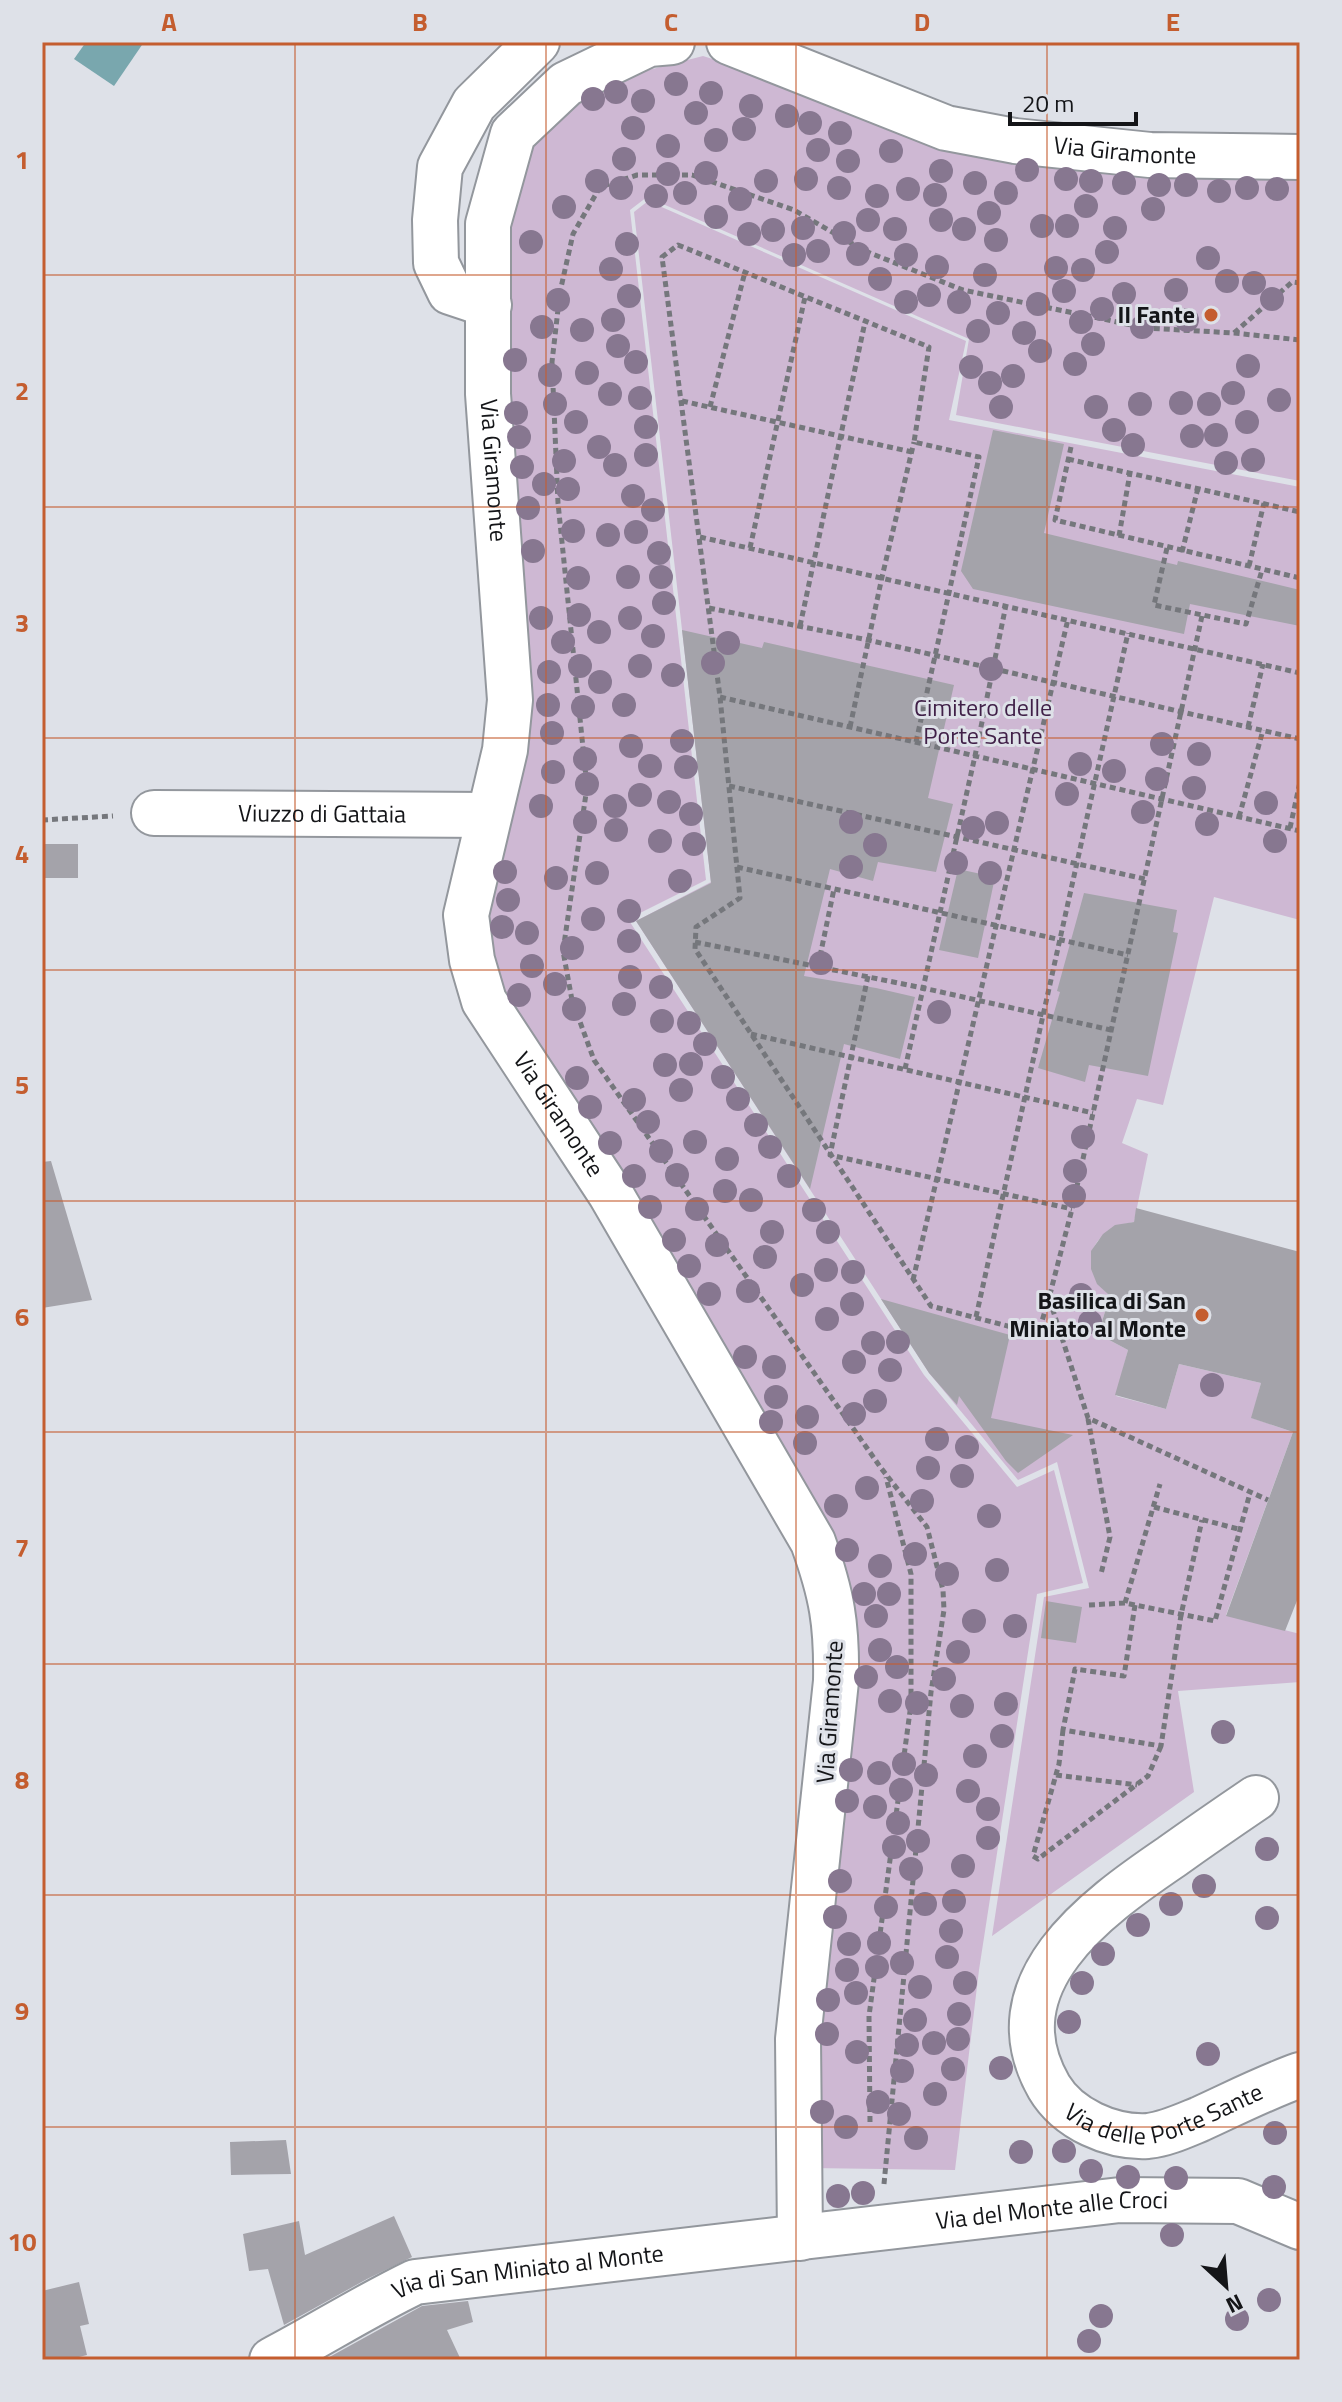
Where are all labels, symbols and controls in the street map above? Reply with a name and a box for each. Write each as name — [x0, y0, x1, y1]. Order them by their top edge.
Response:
text: A — [161, 2, 177, 41]
text: B — [412, 2, 428, 41]
text: C — [664, 2, 678, 41]
text: D — [914, 2, 930, 41]
text: E — [1166, 2, 1180, 41]
scale bar — [1010, 76, 1136, 126]
text: 20 m — [1022, 85, 1074, 121]
street label: Via Giramonte — [1052, 126, 1196, 173]
text: 1 — [15, 140, 29, 179]
place label: Il Fante — [1118, 296, 1195, 332]
marker: Il Fante — [1202, 306, 1220, 324]
text: 2 — [15, 371, 29, 410]
street label: Via Giramonte — [471, 398, 518, 543]
text: 3 — [15, 603, 29, 642]
park label: Cimitero delle Porte Sante — [914, 689, 1052, 753]
street label: Viuzzo di Gattaia — [238, 795, 406, 832]
text: 4 — [15, 834, 29, 873]
street label: Via Giramonte — [505, 1044, 614, 1184]
text: 5 — [15, 1065, 29, 1104]
place label: Basilica di San Miniato al Monte — [1009, 1282, 1186, 1346]
text: 6 — [15, 1297, 29, 1336]
marker: Basilica di San Miniato al Monte — [1193, 1306, 1211, 1324]
text: 7 — [15, 1528, 29, 1567]
street label: Via Giramonte — [806, 1639, 852, 1785]
text: 8 — [15, 1760, 29, 1799]
text: 9 — [15, 1991, 29, 2030]
street label: Via delle Porte Sante — [1057, 2073, 1268, 2153]
street label: Via del Monte alle Croci — [934, 2181, 1168, 2238]
text: 10 — [7, 2222, 37, 2261]
street label: Via di San Miniato al Monte — [385, 2234, 665, 2308]
north arrow — [1186, 2246, 1266, 2326]
text: N — [1220, 2285, 1249, 2323]

